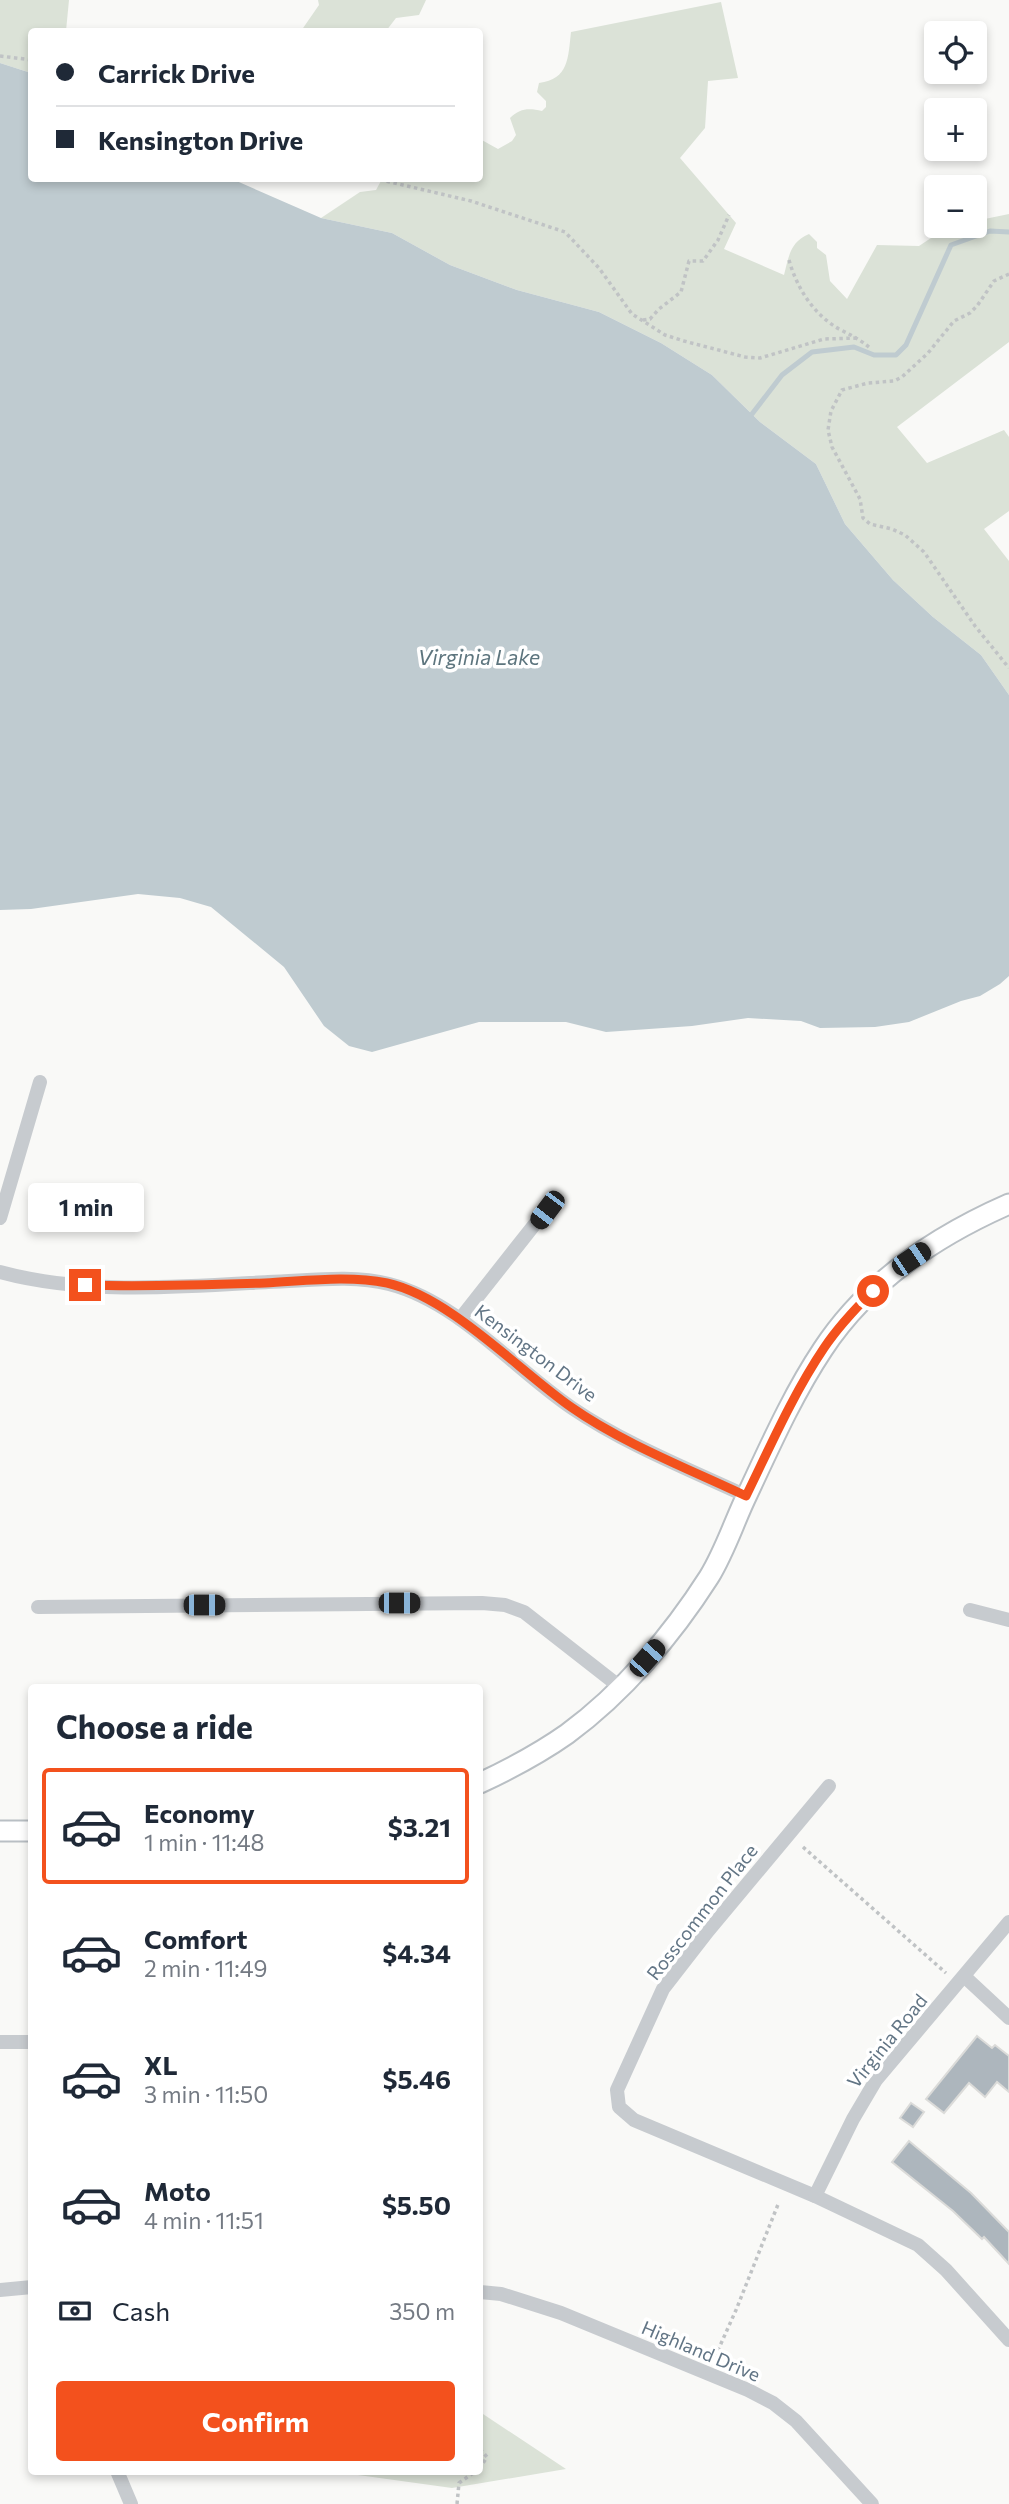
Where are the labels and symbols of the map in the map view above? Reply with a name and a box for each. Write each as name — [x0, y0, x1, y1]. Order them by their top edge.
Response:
water label: Virginia Lake — [418, 644, 540, 669]
callout: 1 min — [27, 1184, 143, 1232]
car — [526, 1187, 569, 1233]
car — [888, 1239, 935, 1279]
route end — [69, 1269, 101, 1301]
route start — [857, 1275, 889, 1307]
street label: Kensington Drive — [471, 1299, 602, 1406]
car — [379, 1593, 421, 1614]
car — [184, 1595, 226, 1616]
car — [626, 1635, 669, 1681]
street label: Rosscommon Place — [641, 1839, 762, 1984]
street label: Virginia Road — [842, 1989, 932, 2092]
street label: Highland Drive — [638, 2315, 764, 2386]

